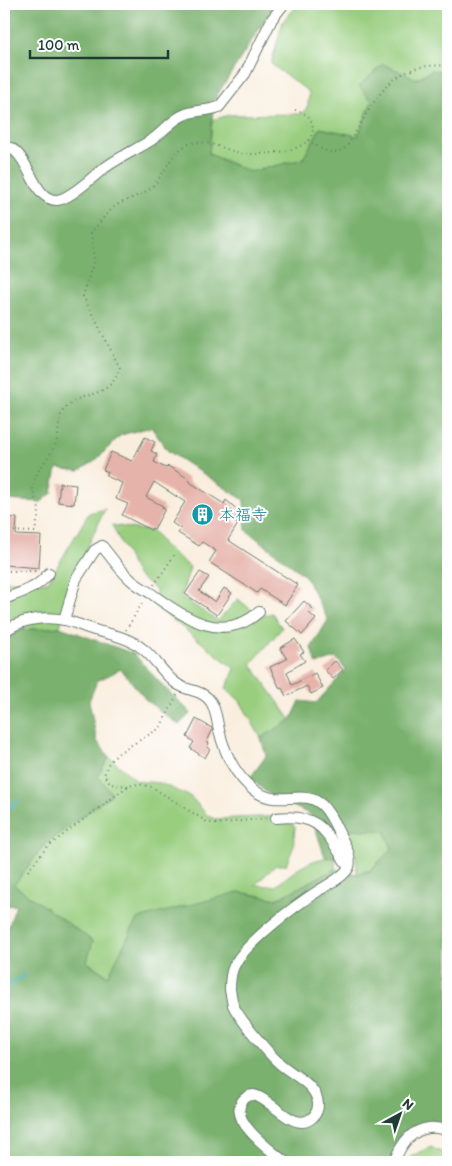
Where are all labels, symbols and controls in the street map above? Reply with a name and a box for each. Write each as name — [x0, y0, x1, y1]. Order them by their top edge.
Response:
scale bar — [30, 28, 168, 60]
text: 100 m — [38, 36, 80, 54]
building icon: 本福寺 — [191, 502, 215, 526]
place label: 本福寺 — [219, 505, 267, 524]
north arrow — [374, 1088, 424, 1138]
text: N — [399, 1095, 417, 1114]

